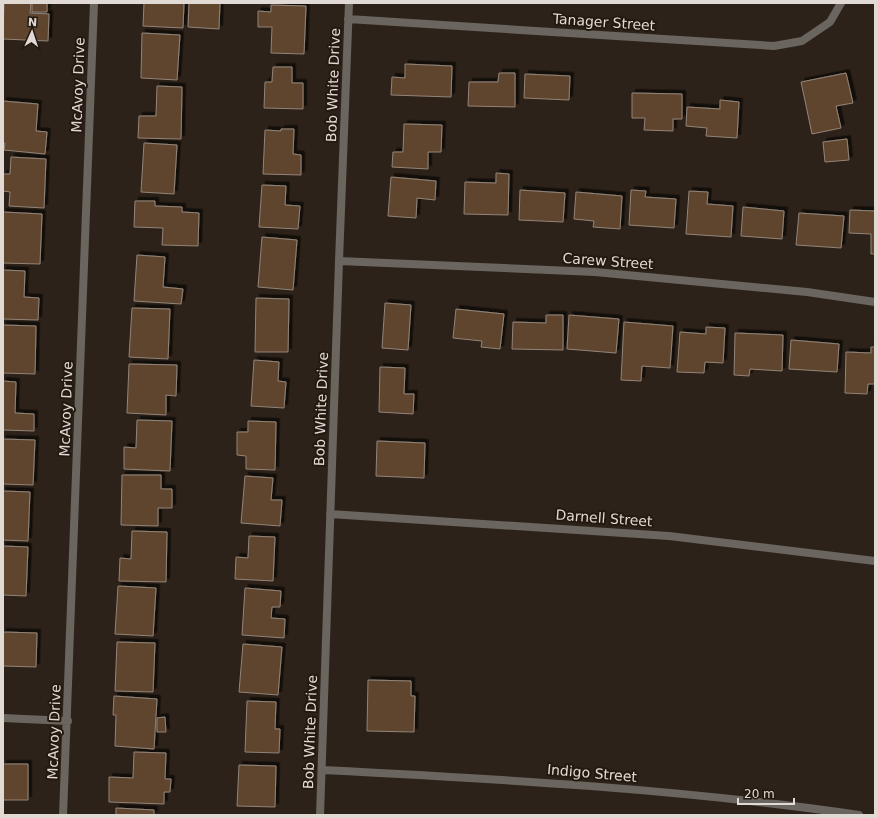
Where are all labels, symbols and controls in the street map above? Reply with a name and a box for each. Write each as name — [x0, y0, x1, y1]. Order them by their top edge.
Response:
street label: Tanager Street — [551, 10, 656, 34]
north arrow — [12, 12, 52, 52]
text: N — [28, 16, 37, 29]
street label: Bob White Drive — [323, 28, 343, 142]
street label: McAvoy Drive — [68, 37, 88, 133]
street label: Carew Street — [562, 250, 654, 272]
street label: Bob White Drive — [311, 352, 331, 466]
street label: McAvoy Drive — [56, 361, 76, 457]
street label: Darnell Street — [555, 507, 654, 529]
street label: Bob White Drive — [300, 675, 320, 789]
street label: McAvoy Drive — [44, 684, 64, 780]
street label: Indigo Street — [546, 761, 638, 785]
scale bar — [738, 780, 794, 806]
text: 20 m — [744, 787, 775, 801]

